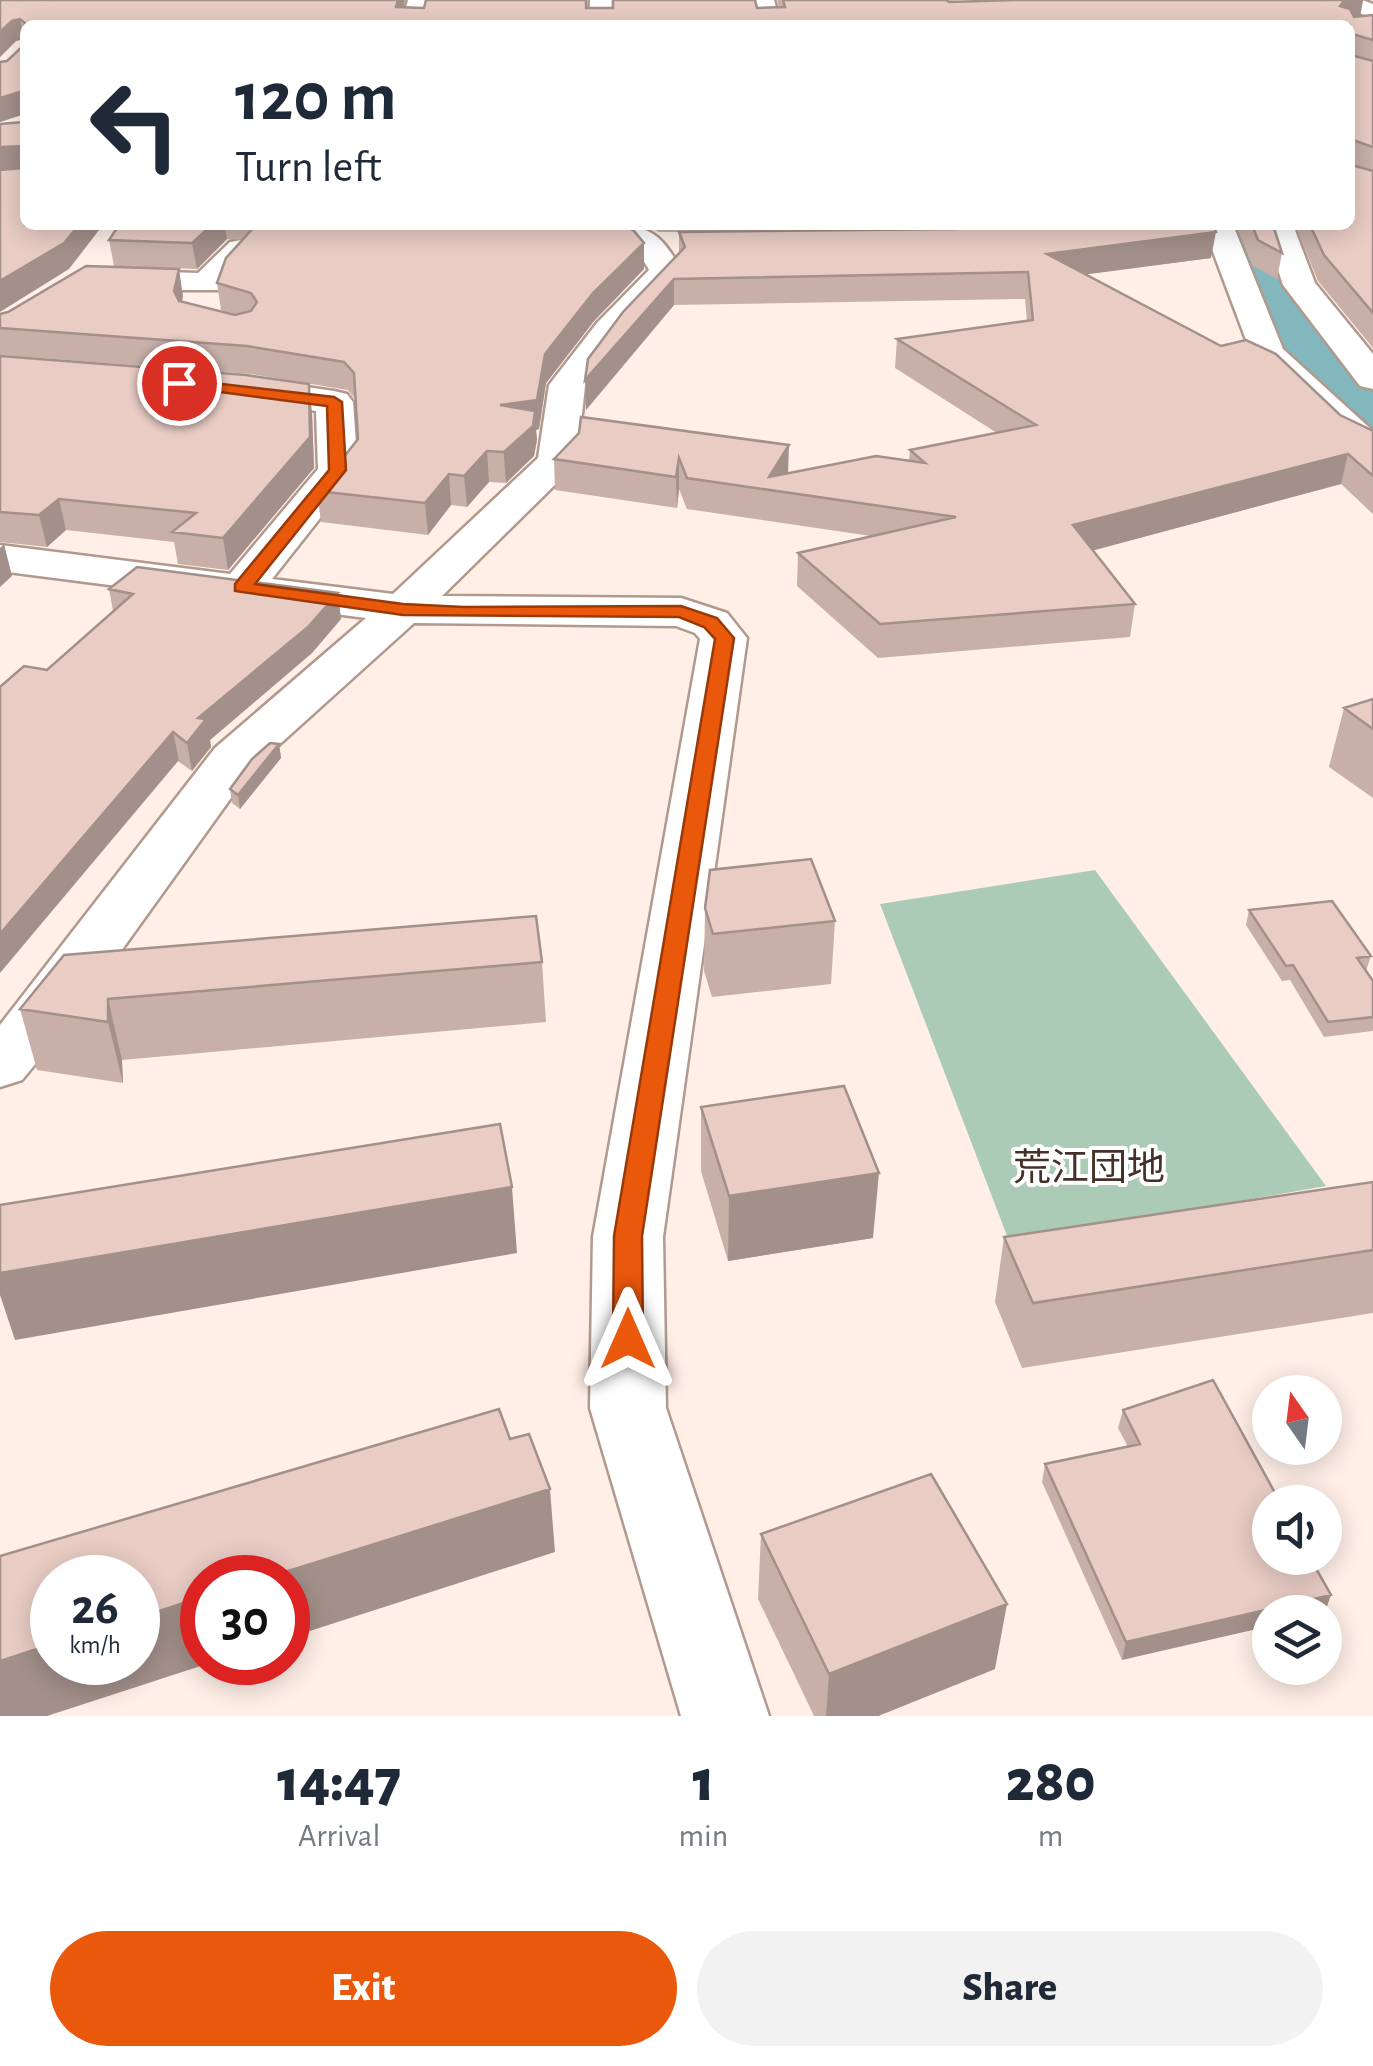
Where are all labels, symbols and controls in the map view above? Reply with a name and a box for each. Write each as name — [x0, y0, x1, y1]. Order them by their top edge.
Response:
icon: left — [70, 60, 200, 190]
text: 120 m — [235, 63, 397, 133]
text: Turn left — [235, 145, 382, 190]
pin — [137, 341, 222, 426]
icon: arrive — [152, 356, 207, 411]
district label: 荒江団地 — [1013, 1148, 1165, 1188]
position arrow — [576, 1287, 680, 1391]
north arrow — [1252, 1375, 1342, 1465]
map controls — [1252, 1375, 1342, 1685]
button: sound — [1252, 1485, 1342, 1575]
speed limit sign: 30 — [180, 1555, 310, 1685]
text: 26 — [71, 1583, 119, 1633]
button: layers — [1252, 1595, 1342, 1685]
text: km/h — [69, 1633, 121, 1658]
text: 14:47 — [277, 1752, 401, 1812]
text: 1 — [692, 1752, 714, 1812]
text: 280 — [1006, 1752, 1096, 1812]
text: Arrival — [298, 1820, 380, 1852]
text: min — [679, 1820, 728, 1852]
text: m — [1038, 1820, 1063, 1852]
button: Exit — [50, 1931, 677, 2046]
button: Share — [697, 1931, 1323, 2046]

